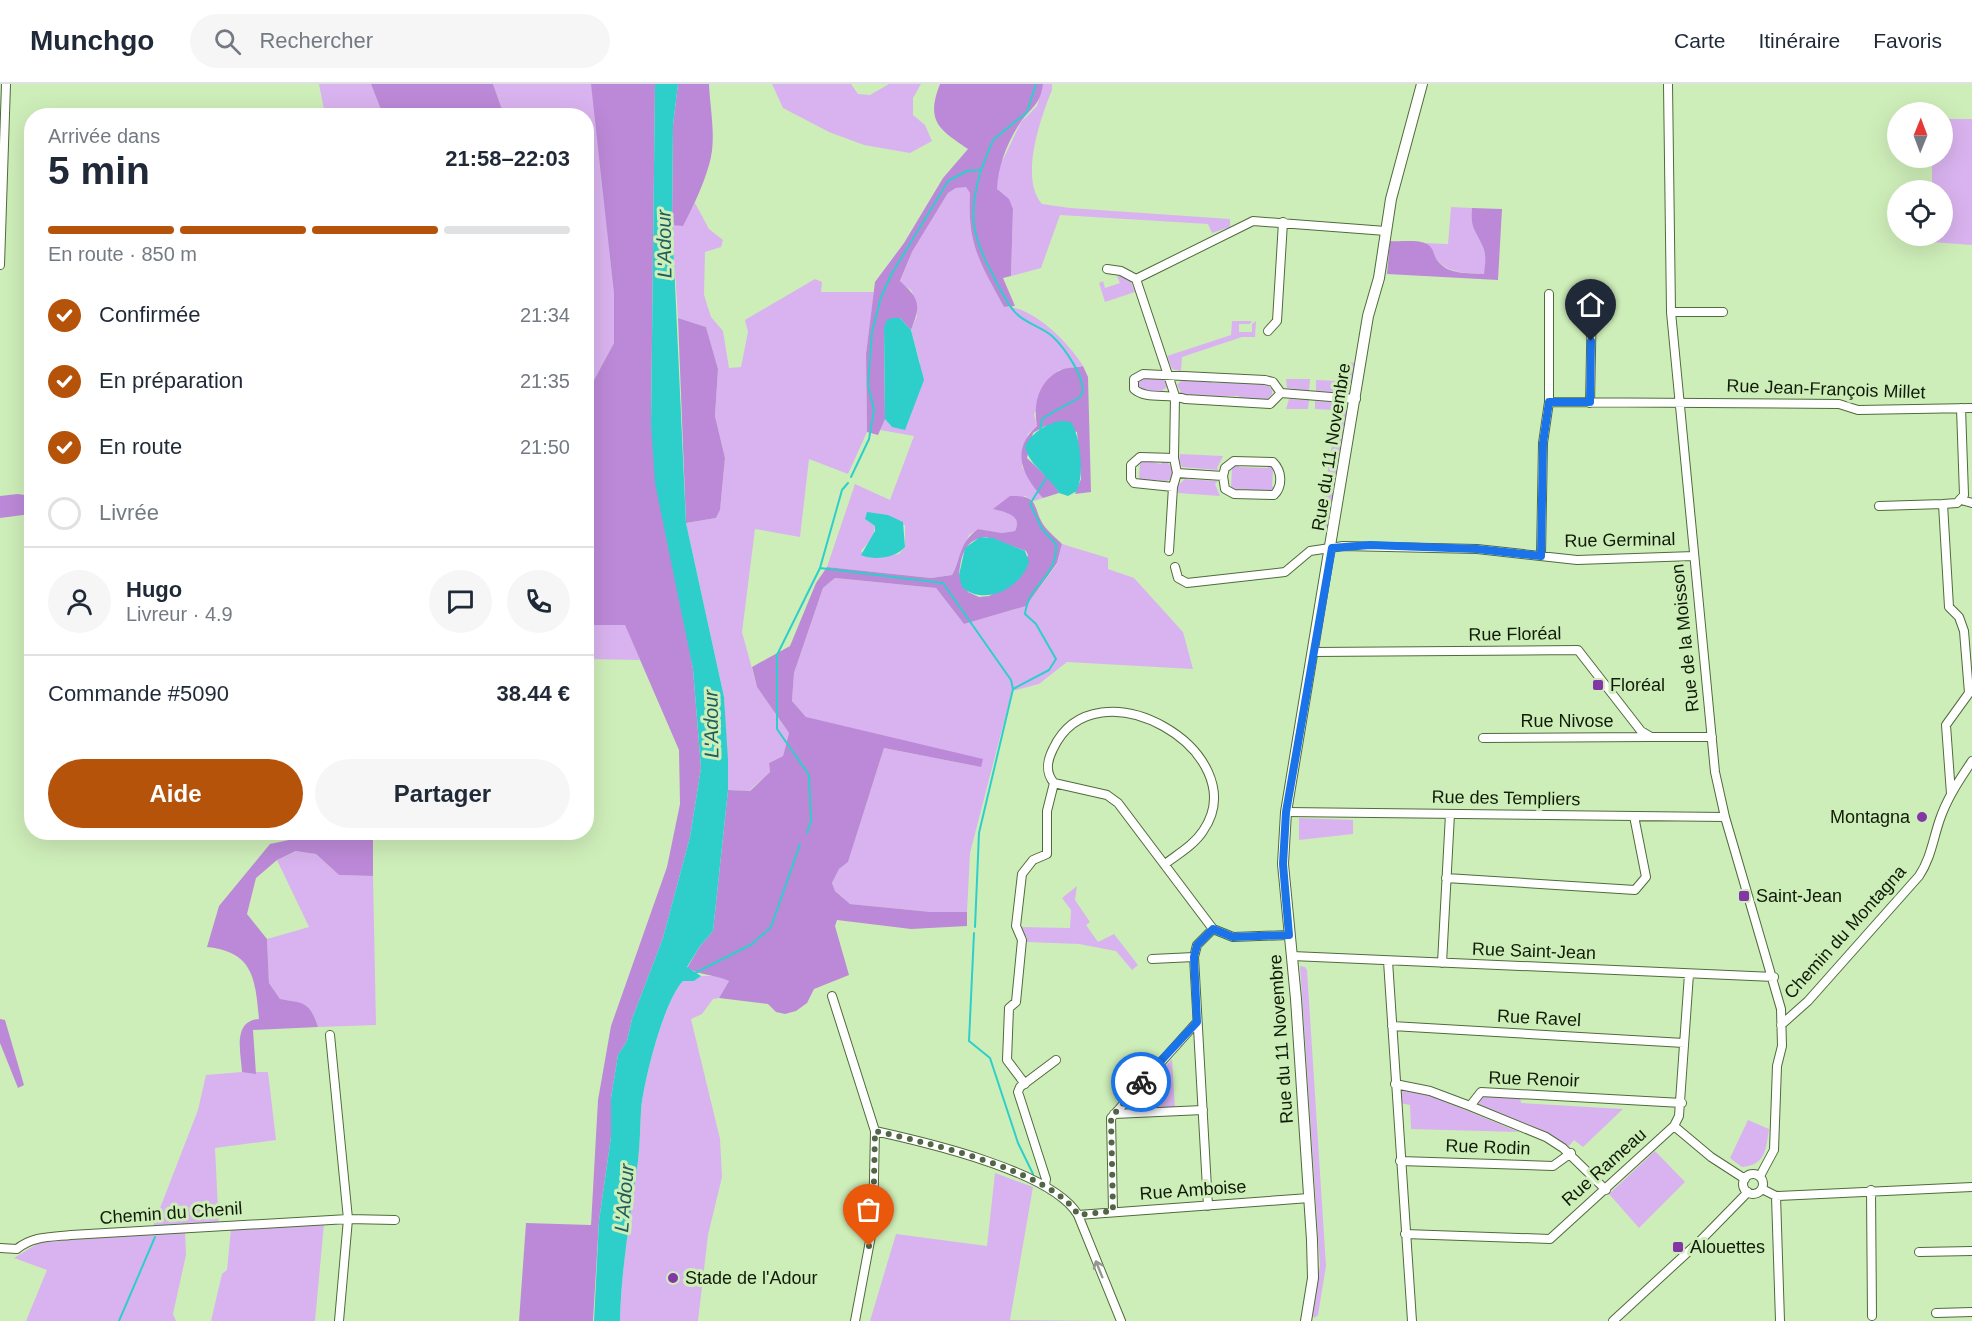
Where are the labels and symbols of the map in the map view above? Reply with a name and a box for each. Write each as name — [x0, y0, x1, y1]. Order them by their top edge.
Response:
north arrow — [1887, 102, 1953, 168]
water label: L'Adour — [652, 208, 676, 278]
pin — [1565, 279, 1616, 341]
street label: Rue du 11 Novembre — [1308, 362, 1354, 532]
street label: Rue Jean-François Millet — [1726, 376, 1926, 402]
street label: Rue Germinal — [1564, 529, 1676, 551]
street label: Rue de la Moisson — [1667, 563, 1703, 713]
street label: Rue Floréal — [1468, 623, 1562, 645]
place label: Floréal — [1610, 675, 1665, 695]
marker: Floréal — [1591, 678, 1605, 692]
water label: L'Adour — [699, 688, 723, 758]
street label: Rue Nivose — [1520, 711, 1614, 731]
street label: Rue des Templiers — [1431, 787, 1581, 809]
place label: Montagna — [1830, 807, 1911, 827]
marker: Montagna — [1915, 810, 1929, 824]
street label: Chemin du Montagna — [1780, 861, 1911, 1003]
place label: Saint-Jean — [1756, 886, 1842, 906]
marker: Saint-Jean — [1737, 889, 1751, 903]
street label: Rue Saint-Jean — [1472, 939, 1596, 963]
street label: Rue du 11 Novembre — [1265, 954, 1297, 1124]
street label: Rue Ravel — [1497, 1006, 1581, 1030]
courier — [1111, 1052, 1171, 1112]
street label: Rue Renoir — [1488, 1067, 1580, 1091]
street label: Rue Rameau — [1558, 1124, 1650, 1210]
street label: Rue Rodin — [1445, 1136, 1531, 1158]
water label: L'Adour — [610, 1162, 638, 1233]
street label: Rue Amboise — [1139, 1176, 1247, 1204]
pin — [843, 1184, 894, 1246]
street label: Chemin du Chenil — [99, 1198, 243, 1228]
place label: Alouettes — [1690, 1237, 1765, 1257]
marker: Alouettes — [1671, 1240, 1685, 1254]
one-way arrow — [1093, 1260, 1104, 1278]
place label: Stade de l'Adour — [685, 1268, 818, 1288]
marker: Stade de l'Adour — [666, 1271, 680, 1285]

